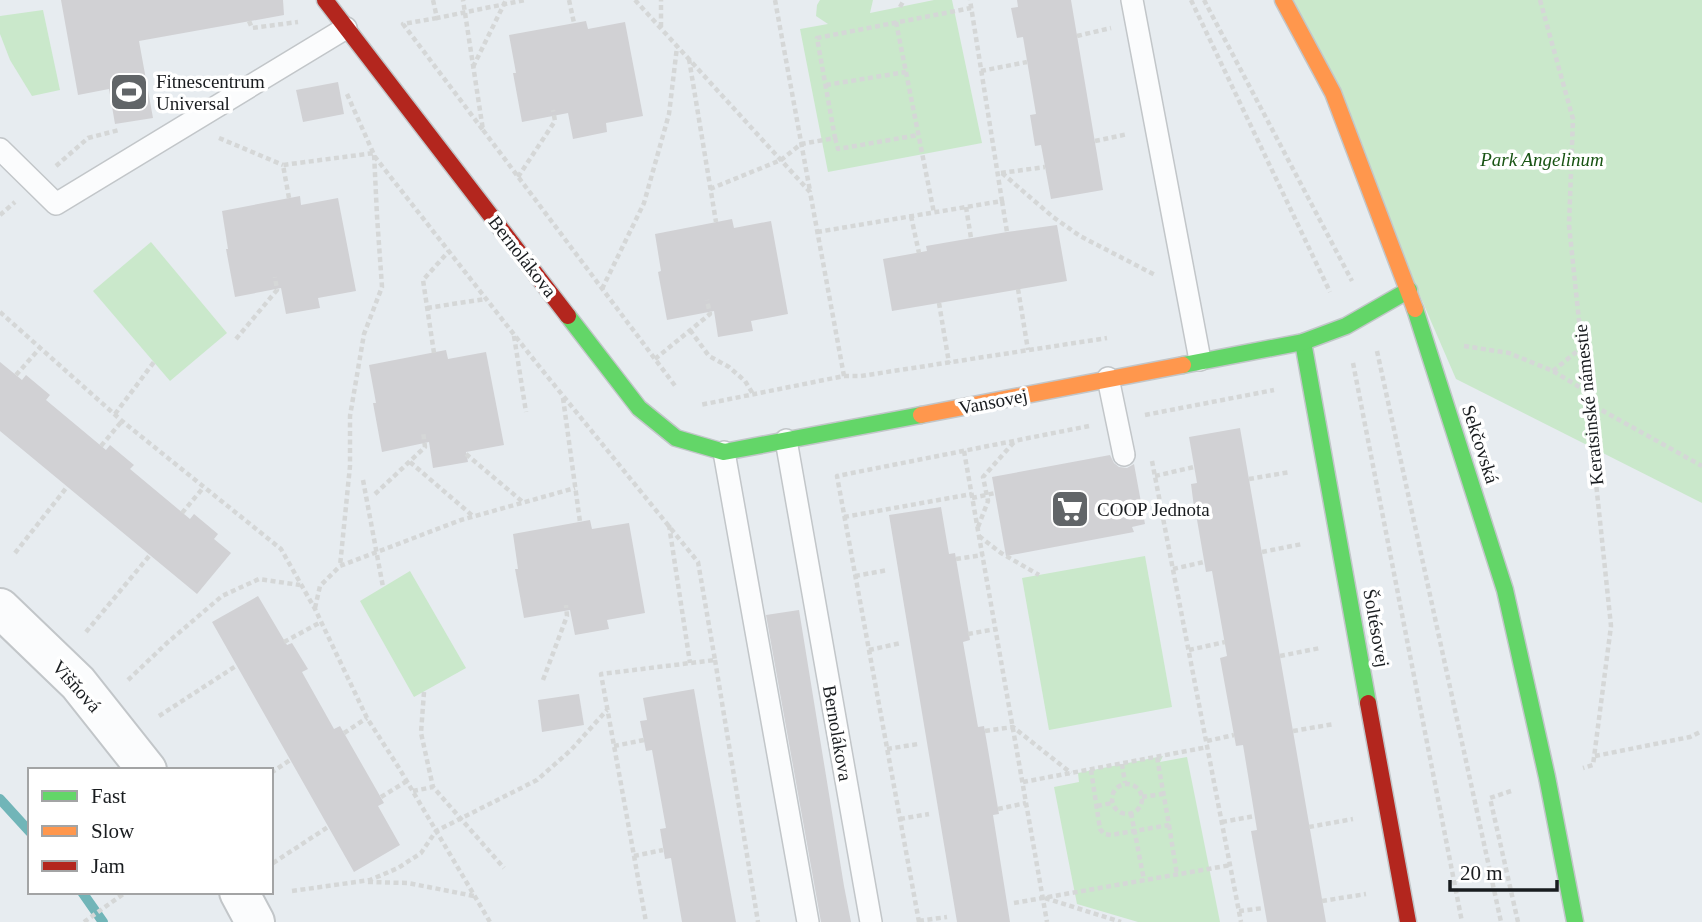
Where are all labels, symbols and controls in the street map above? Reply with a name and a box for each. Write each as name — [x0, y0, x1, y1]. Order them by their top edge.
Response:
sports icon: Fitnescentrum Universal — [108, 71, 150, 113]
place label: Fitnescentrum Universal — [156, 71, 265, 114]
park label: Park Angelinum — [1479, 149, 1604, 170]
street label: Bernolákova — [484, 212, 561, 301]
street label: Keratsinské námestie — [1570, 323, 1607, 487]
street label: Vansovej — [957, 385, 1029, 418]
street label: Sekčovská — [1458, 402, 1503, 487]
supermarket icon: COOP Jednota — [1049, 488, 1091, 530]
place label: COOP Jednota — [1097, 499, 1210, 520]
street label: Šoltésovej — [1359, 587, 1394, 669]
street label: Višňová — [48, 656, 106, 717]
street label: Bernolákova — [819, 683, 856, 783]
legend — [28, 768, 273, 894]
text: Fast — [91, 784, 126, 808]
text: Slow — [91, 819, 135, 843]
scale bar — [1450, 848, 1557, 892]
text: Jam — [91, 854, 125, 878]
text: 20 m — [1460, 861, 1503, 885]

